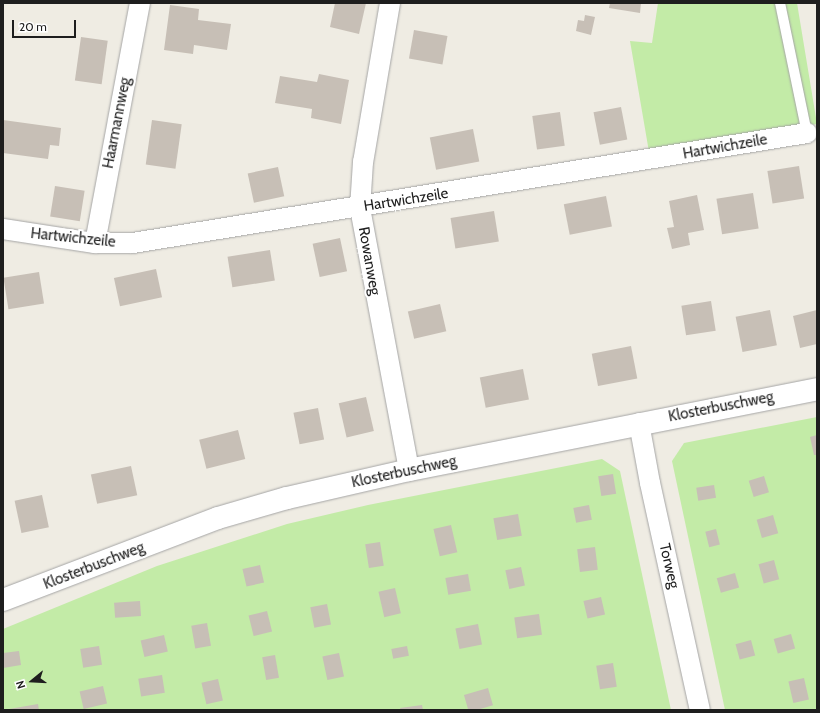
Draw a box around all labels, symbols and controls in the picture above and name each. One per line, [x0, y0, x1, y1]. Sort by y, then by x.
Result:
scale bar [14, 12, 78, 38]
text: 20 m [19, 19, 47, 34]
street label: Haarmannweg [99, 76, 135, 170]
street label: Hartwichzeile [681, 131, 769, 163]
street label: Hartwichzeile [362, 184, 450, 216]
street label: Hartwichzeile [30, 225, 116, 251]
street label: Rowanweg [354, 225, 384, 297]
street label: Klosterbuschweg [667, 388, 775, 426]
street label: Klosterbuschweg [350, 452, 458, 492]
street label: Klosterbuschweg [41, 538, 147, 594]
street label: Torweg [655, 542, 683, 590]
north arrow [12, 661, 52, 701]
text: N [13, 679, 28, 691]

